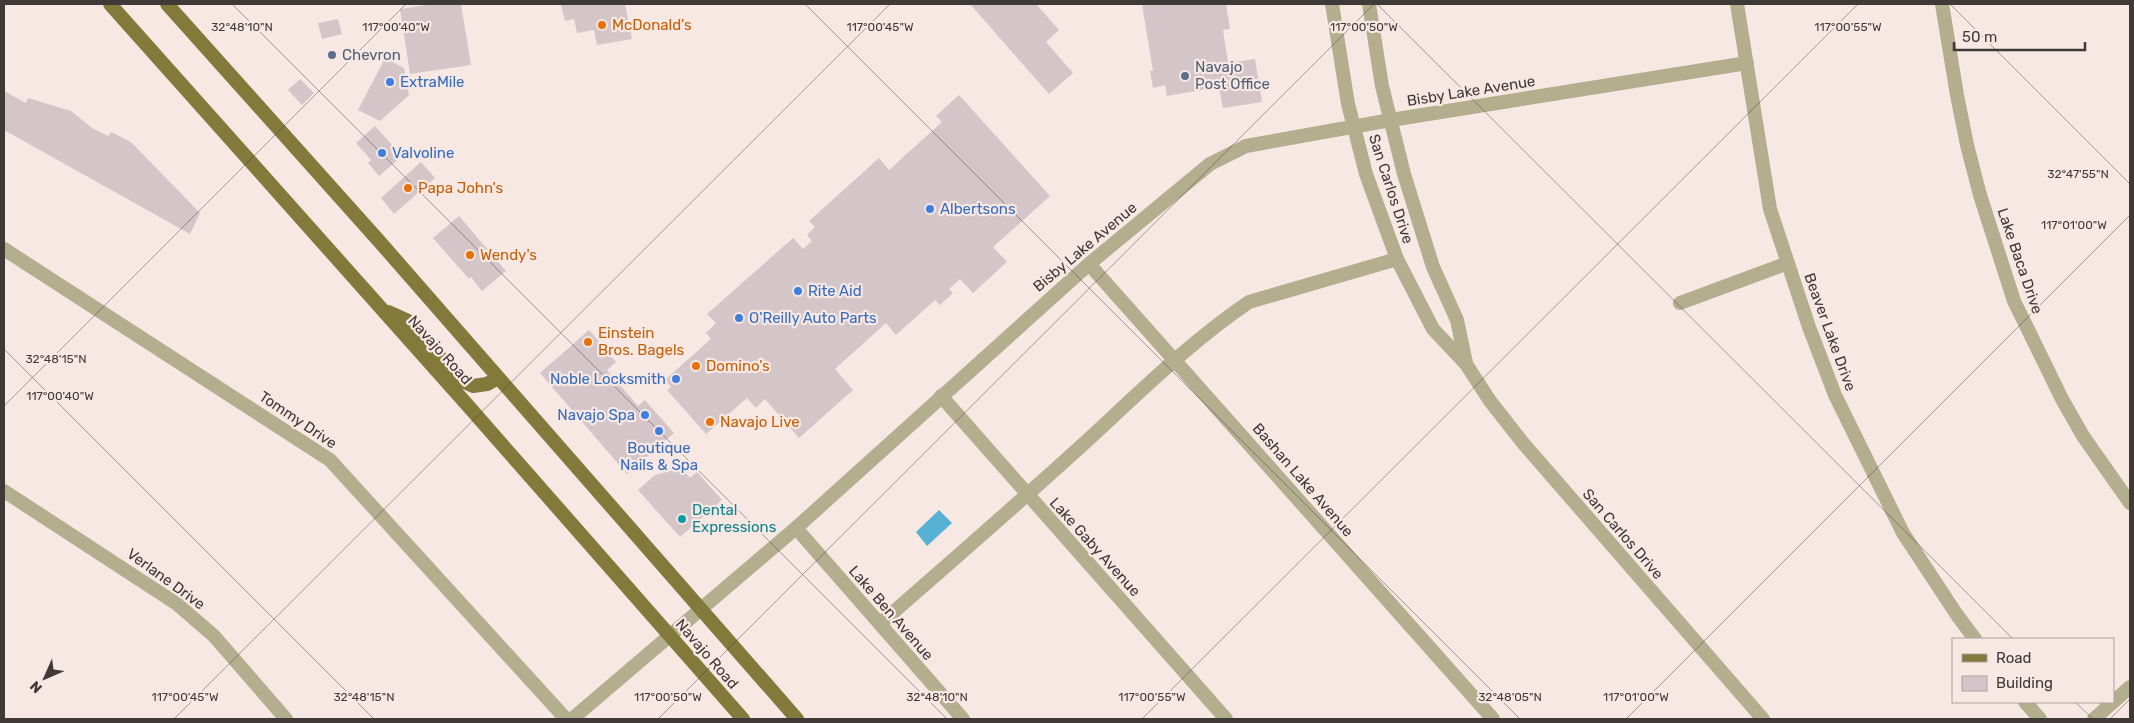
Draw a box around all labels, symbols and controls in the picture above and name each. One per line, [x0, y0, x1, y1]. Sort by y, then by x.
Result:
place label: McDonald's [612, 16, 692, 34]
marker: McDonald's [596, 19, 608, 31]
text: 32°48'10"N [211, 20, 273, 34]
text: 117°00'40"W [362, 20, 430, 34]
text: 117°00'45"W [847, 20, 914, 34]
text: 117°00'50"W [1330, 20, 1398, 34]
text: 117°00'55"W [1814, 20, 1882, 34]
scale bar [1954, 20, 2085, 52]
text: 50 m [1962, 28, 1997, 46]
place label: Chevron [342, 46, 401, 64]
marker: Chevron [326, 49, 338, 61]
place label: Navajo Post Office [1195, 58, 1270, 93]
marker: Navajo Post Office [1179, 70, 1191, 82]
street label: Bisby Lake Avenue [1405, 72, 1537, 110]
place label: ExtraMile [400, 73, 464, 91]
marker: ExtraMile [384, 76, 396, 88]
street label: San Carlos Drive [1365, 132, 1417, 246]
place label: Valvoline [392, 144, 454, 162]
marker: Valvoline [376, 147, 388, 159]
text: 32°47'55"N [2047, 167, 2109, 181]
place label: Papa John's [418, 179, 504, 197]
marker: Papa John's [402, 182, 414, 194]
street label: Bisby Lake Avenue [1029, 198, 1141, 296]
place label: Albertsons [940, 200, 1016, 218]
marker: Albertsons [924, 203, 936, 215]
street label: Lake Baca Drive [1993, 206, 2047, 316]
text: 117°01'00"W [2041, 218, 2107, 232]
place label: Wendy's [480, 246, 537, 264]
marker: Wendy's [464, 249, 476, 261]
street label: Beaver Lake Drive [1800, 271, 1860, 393]
place label: Rite Aid [808, 282, 862, 300]
marker: Rite Aid [792, 285, 804, 297]
place label: O'Reilly Auto Parts [749, 309, 877, 327]
street label: Navajo Road [404, 312, 476, 388]
marker: O'Reilly Auto Parts [733, 312, 745, 324]
place label: Einstein Bros. Bagels [598, 324, 685, 359]
marker: Einstein Bros. Bagels [582, 336, 594, 348]
text: 32°48'15"N [25, 352, 87, 366]
place label: Domino's [706, 357, 770, 375]
marker: Domino's [690, 360, 702, 372]
place label: Noble Locksmith [550, 370, 666, 388]
marker: Noble Locksmith [670, 373, 682, 385]
street label: Tommy Drive [256, 387, 340, 453]
text: 117°00'40"W [26, 389, 94, 403]
place label: Navajo Spa [557, 406, 635, 424]
marker: Navajo Spa [639, 409, 651, 421]
place label: Navajo Live [720, 413, 800, 431]
marker: Navajo Live [704, 416, 716, 428]
street label: Bashan Lake Avenue [1249, 420, 1357, 540]
marker: Boutique Nails & Spa [653, 425, 665, 437]
place label: Boutique Nails & Spa [620, 439, 698, 474]
street label: San Carlos Drive [1579, 485, 1667, 583]
street label: Lake Gaby Avenue [1046, 494, 1144, 600]
place label: Dental Expressions [692, 501, 777, 536]
marker: Dental Expressions [676, 513, 688, 525]
street label: Verlane Drive [123, 545, 209, 613]
street label: Lake Ben Avenue [845, 562, 937, 664]
street label: Navajo Road [672, 615, 742, 693]
legend [1952, 638, 2114, 703]
text: Road [1996, 649, 2032, 667]
north arrow [20, 653, 70, 703]
text: Building [1996, 674, 2053, 692]
text: N [27, 677, 46, 696]
text: 117°00'45"W [152, 690, 219, 704]
text: 32°48'15"N [333, 690, 395, 704]
text: 117°00'50"W [634, 690, 702, 704]
text: 32°48'10"N [906, 690, 968, 704]
text: 117°00'55"W [1118, 690, 1186, 704]
text: 32°48'05"N [1478, 690, 1542, 704]
text: 117°01'00"W [1603, 690, 1669, 704]

